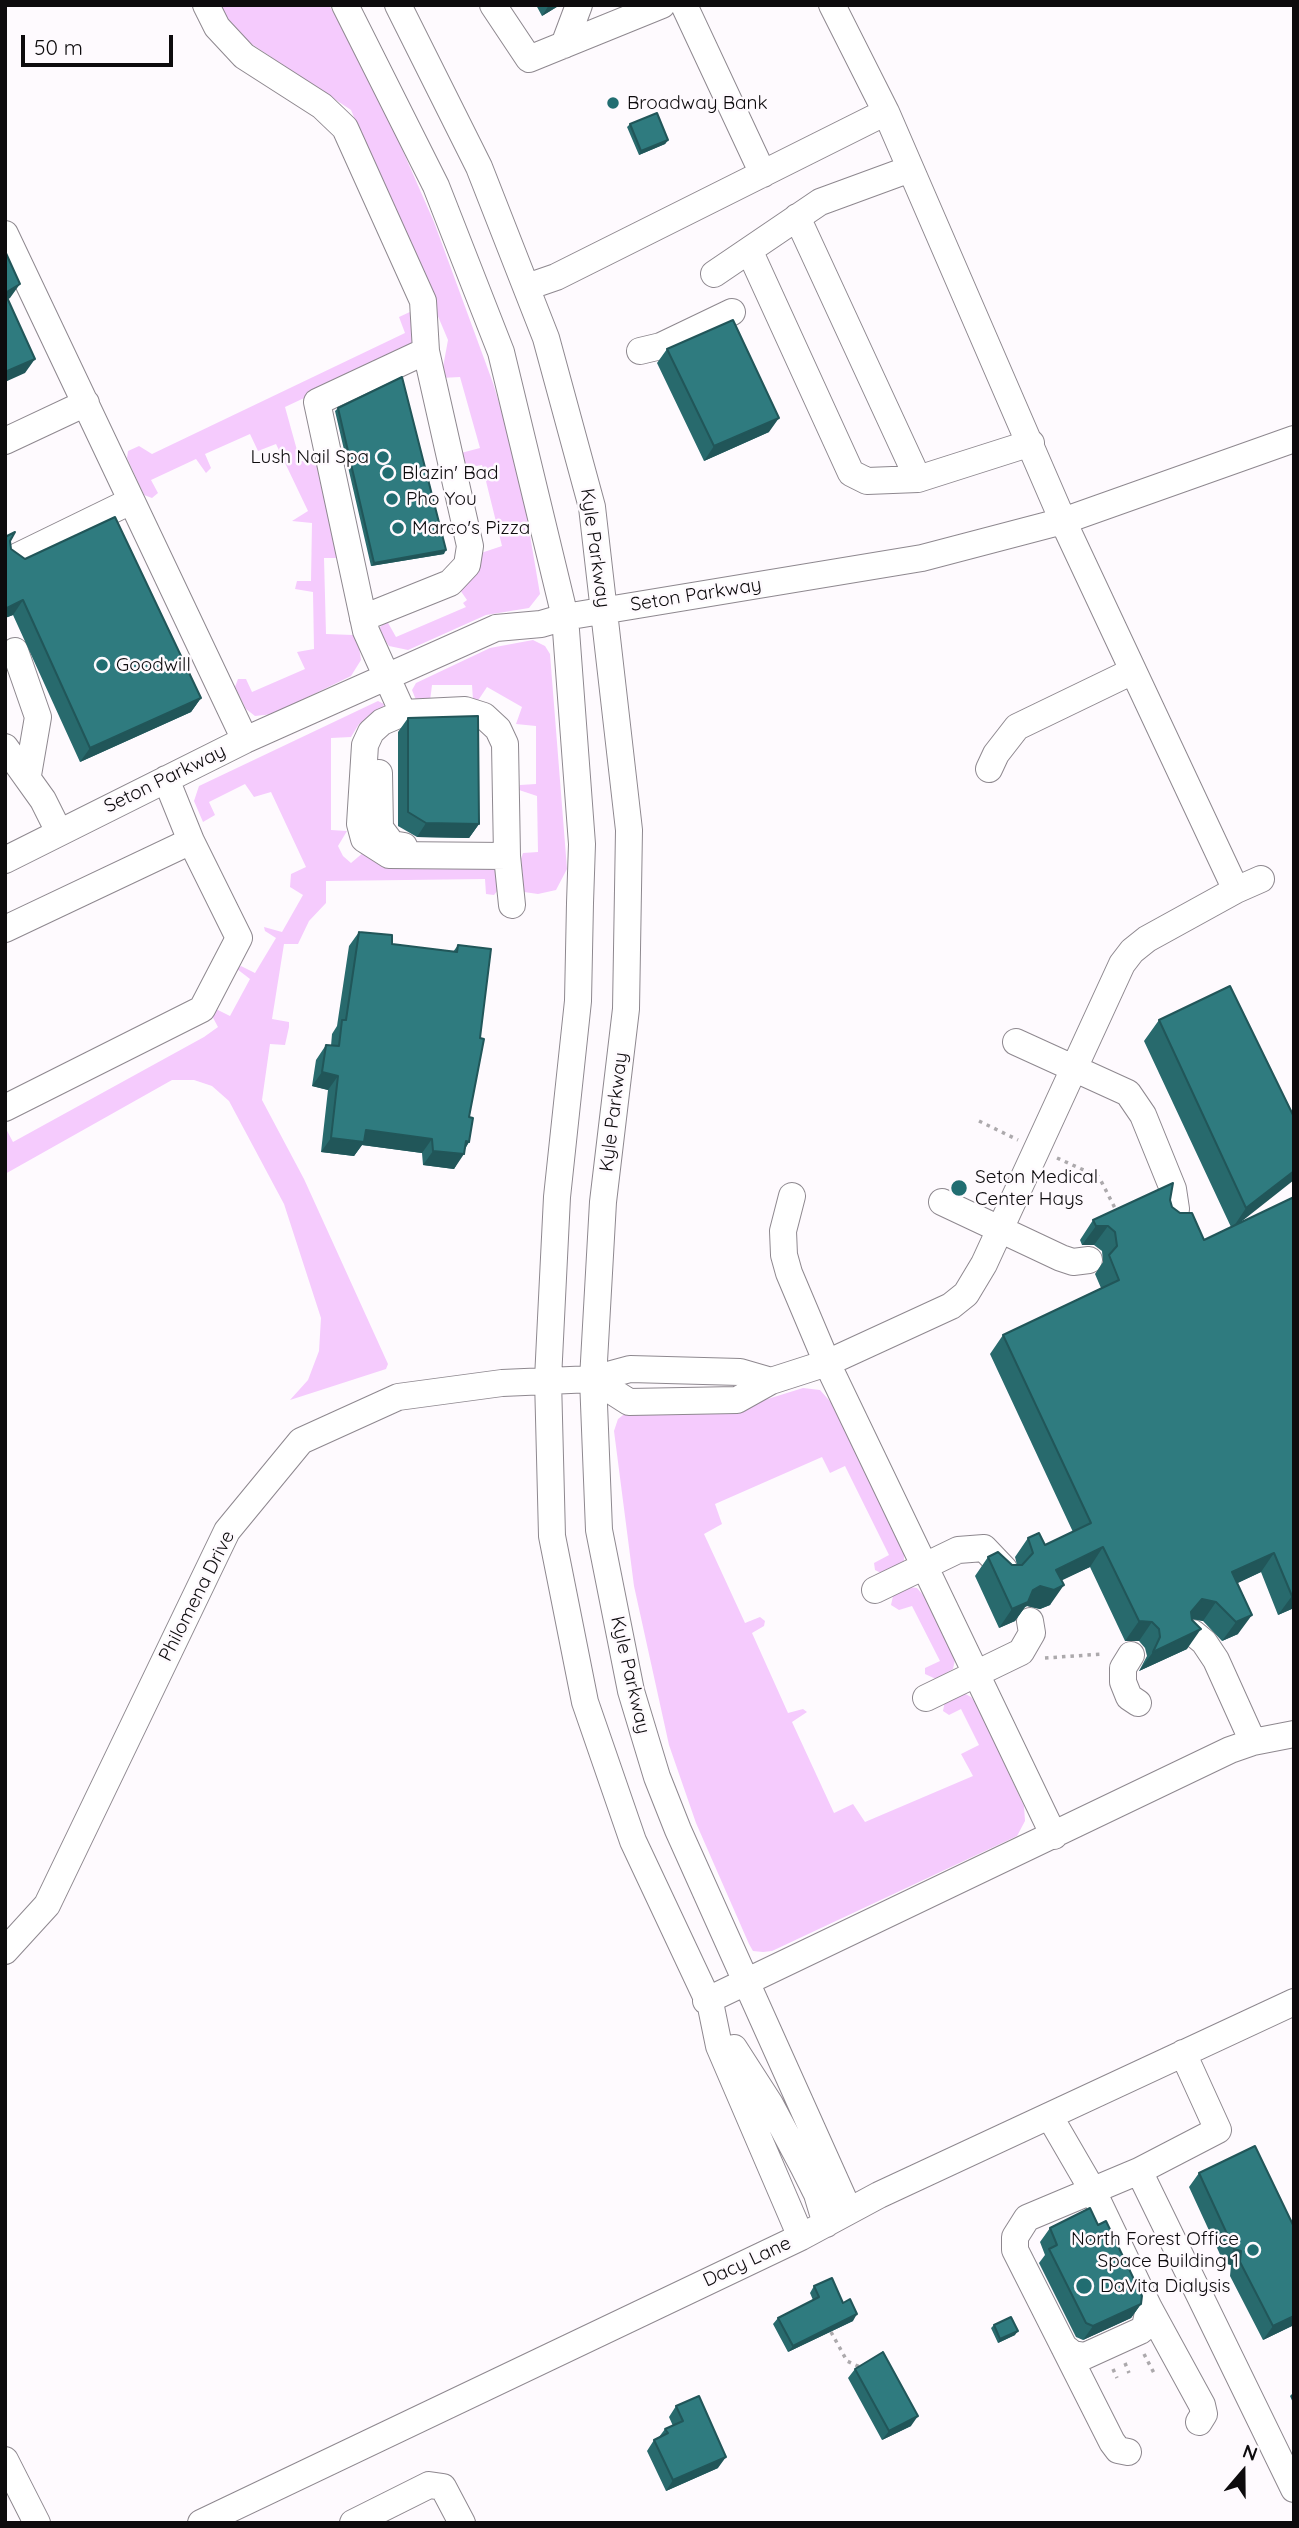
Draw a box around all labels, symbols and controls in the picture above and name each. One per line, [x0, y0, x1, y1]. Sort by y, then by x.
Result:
scale bar [24, 21, 177, 65]
text: 50 m [34, 34, 83, 60]
place label: Broadway Bank [627, 92, 768, 114]
marker: Broadway Bank [605, 95, 621, 111]
place label: Lush Nail Spa [251, 446, 369, 468]
marker: Lush Nail Spa [375, 449, 391, 465]
place label: Blazin' Bad [402, 462, 499, 484]
marker: Blazin' Bad [380, 465, 396, 481]
street label: Kyle Parkway [575, 487, 615, 609]
place label: Pho You [406, 488, 477, 510]
marker: Pho You [384, 491, 400, 507]
place label: Marco's Pizza [412, 517, 530, 539]
marker: Marco's Pizza [390, 520, 406, 536]
street label: Seton Parkway [629, 573, 763, 617]
place label: Goodwill [116, 654, 191, 676]
marker: Goodwill [94, 657, 110, 673]
street label: Seton Parkway [101, 740, 229, 818]
street label: Kyle Parkway [595, 1051, 633, 1173]
place label: Seton Medical Center Hays [975, 1166, 1098, 1210]
marker: Seton Medical Center Hays [949, 1178, 969, 1198]
street label: Philomena Drive [154, 1527, 240, 1665]
street label: Kyle Parkway [605, 1614, 655, 1736]
place label: North Forest Office Space Building 1 [1071, 2228, 1239, 2272]
street label: Dacy Lane [699, 2232, 795, 2292]
marker: North Forest Office Space Building 1 [1245, 2242, 1261, 2258]
place label: DaVita Dialysis [1100, 2275, 1230, 2297]
marker: DaVita Dialysis [1074, 2276, 1094, 2296]
north arrow [1208, 2437, 1278, 2507]
text: N [1240, 2439, 1261, 2466]

